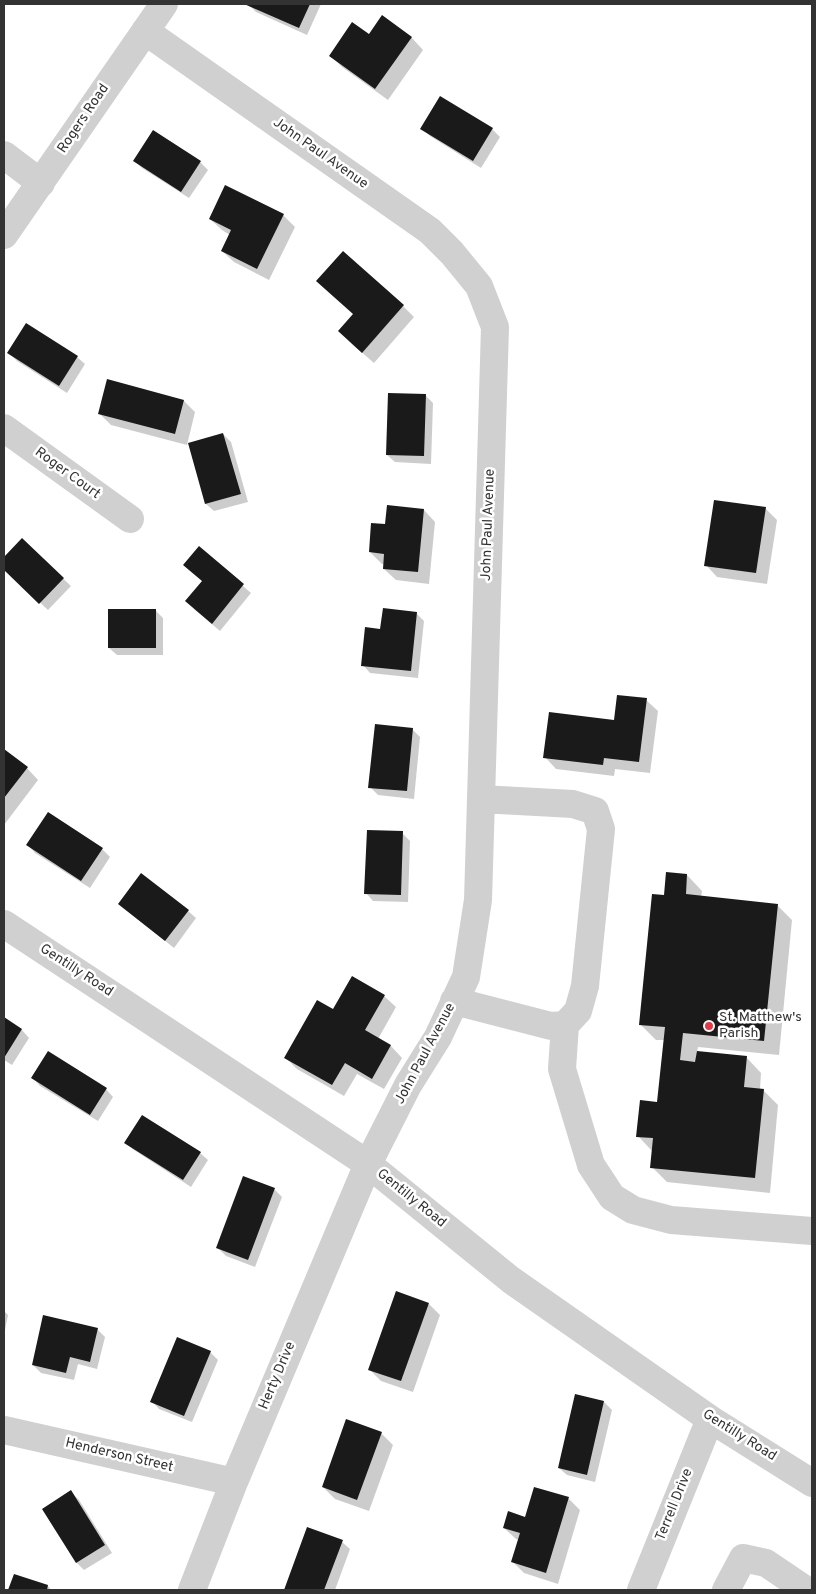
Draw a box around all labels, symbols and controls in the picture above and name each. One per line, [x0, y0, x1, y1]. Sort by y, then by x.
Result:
street label: Rogers Road [55, 81, 113, 157]
street label: John Paul Avenue [269, 115, 371, 193]
street label: Roger Court [31, 445, 103, 503]
street label: John Paul Avenue [479, 469, 499, 581]
street label: Gentilly Road [36, 941, 116, 1001]
street label: John Paul Avenue [392, 1001, 460, 1107]
place label: St. Matthew's Parish [719, 1010, 802, 1042]
marker: St. Matthew's Parish [703, 1020, 715, 1032]
street label: Gentilly Road [373, 1166, 449, 1232]
street label: Herty Drive [256, 1340, 300, 1412]
street label: Gentilly Road [699, 1407, 779, 1465]
street label: Henderson Street [63, 1435, 175, 1477]
street label: Terrell Drive [653, 1466, 697, 1544]

